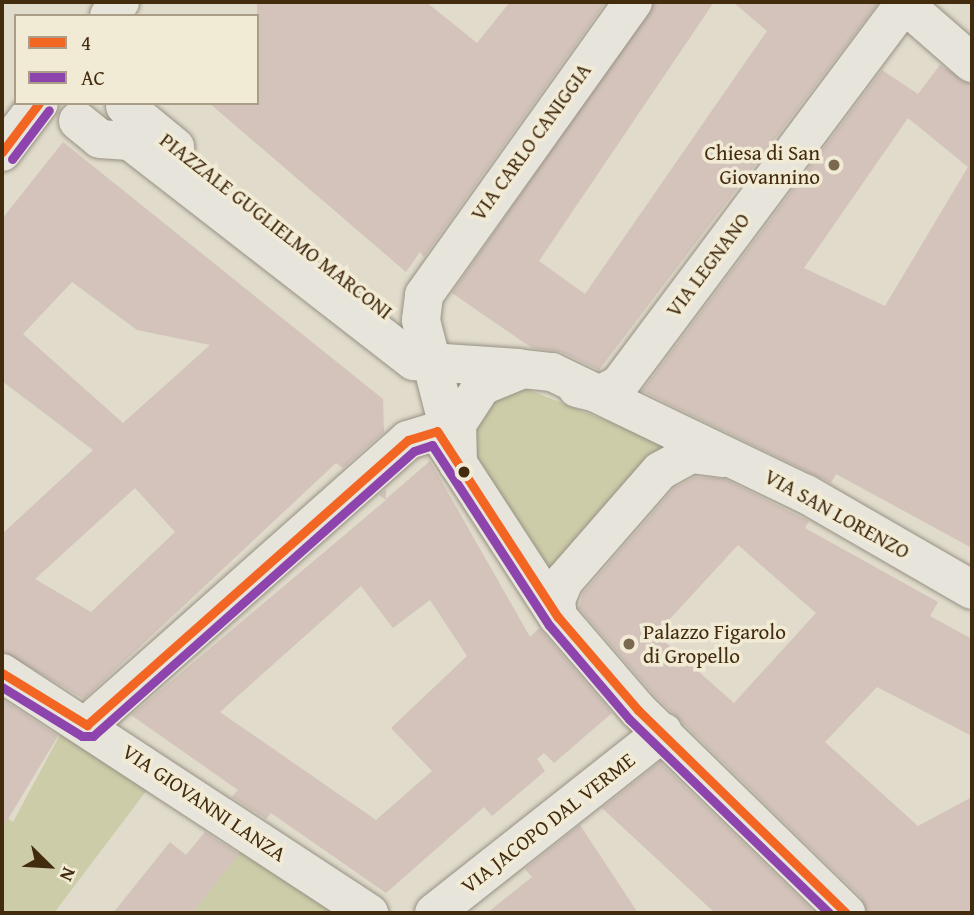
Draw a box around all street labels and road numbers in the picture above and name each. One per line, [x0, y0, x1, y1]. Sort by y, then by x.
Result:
street label: VIA CARLO CANIGGIA [465, 58, 597, 226]
street label: PIAZZALE GUGLIELMO MARCONI [155, 127, 397, 325]
street label: VIA LEGNANO [661, 208, 755, 322]
street label: VIA SAN LORENZO [760, 464, 914, 564]
street label: VIA GIOVANNI LANZA [117, 739, 291, 867]
street label: VIA JACOPO DAL VERME [456, 747, 640, 899]

